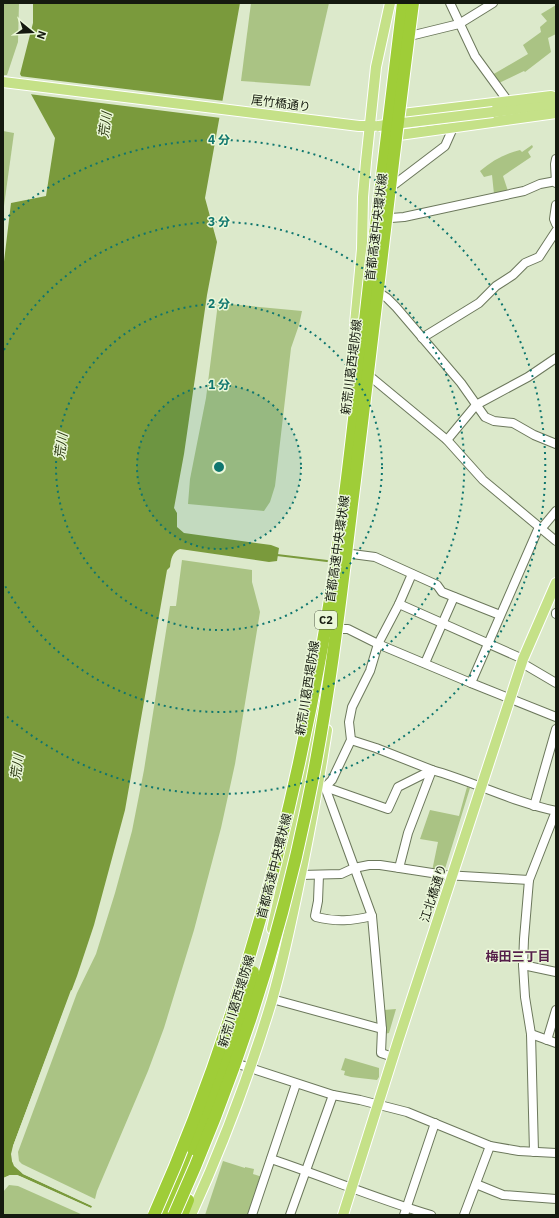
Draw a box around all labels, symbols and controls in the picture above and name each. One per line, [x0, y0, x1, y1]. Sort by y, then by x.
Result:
north arrow [12, 12, 52, 52]
text: N [34, 29, 49, 41]
street label: 尾竹橋通り [250, 92, 312, 114]
water label: 荒川 [95, 109, 116, 139]
text: 4 分 [208, 132, 230, 147]
street label: 首都高速中央環状線 [362, 172, 390, 282]
text: 3 分 [208, 214, 230, 229]
text: 2 分 [208, 296, 230, 311]
street label: 新荒川葛西堤防線 [338, 318, 364, 416]
text: 1 分 [208, 377, 230, 392]
water label: 荒川 [51, 430, 72, 460]
centre of rings [212, 460, 226, 474]
street label: 首都高速中央環状線 [322, 494, 352, 604]
road number: C2 [315, 611, 337, 629]
street label: 新荒川葛西堤防線 [292, 639, 322, 737]
water label: 荒川 [7, 751, 28, 781]
street label: 首都高速中央環状線 [254, 812, 294, 920]
street label: 江北橋通り [417, 862, 449, 924]
district label: 梅田三丁目 [485, 948, 551, 965]
street label: 新荒川葛西堤防線 [215, 953, 257, 1049]

